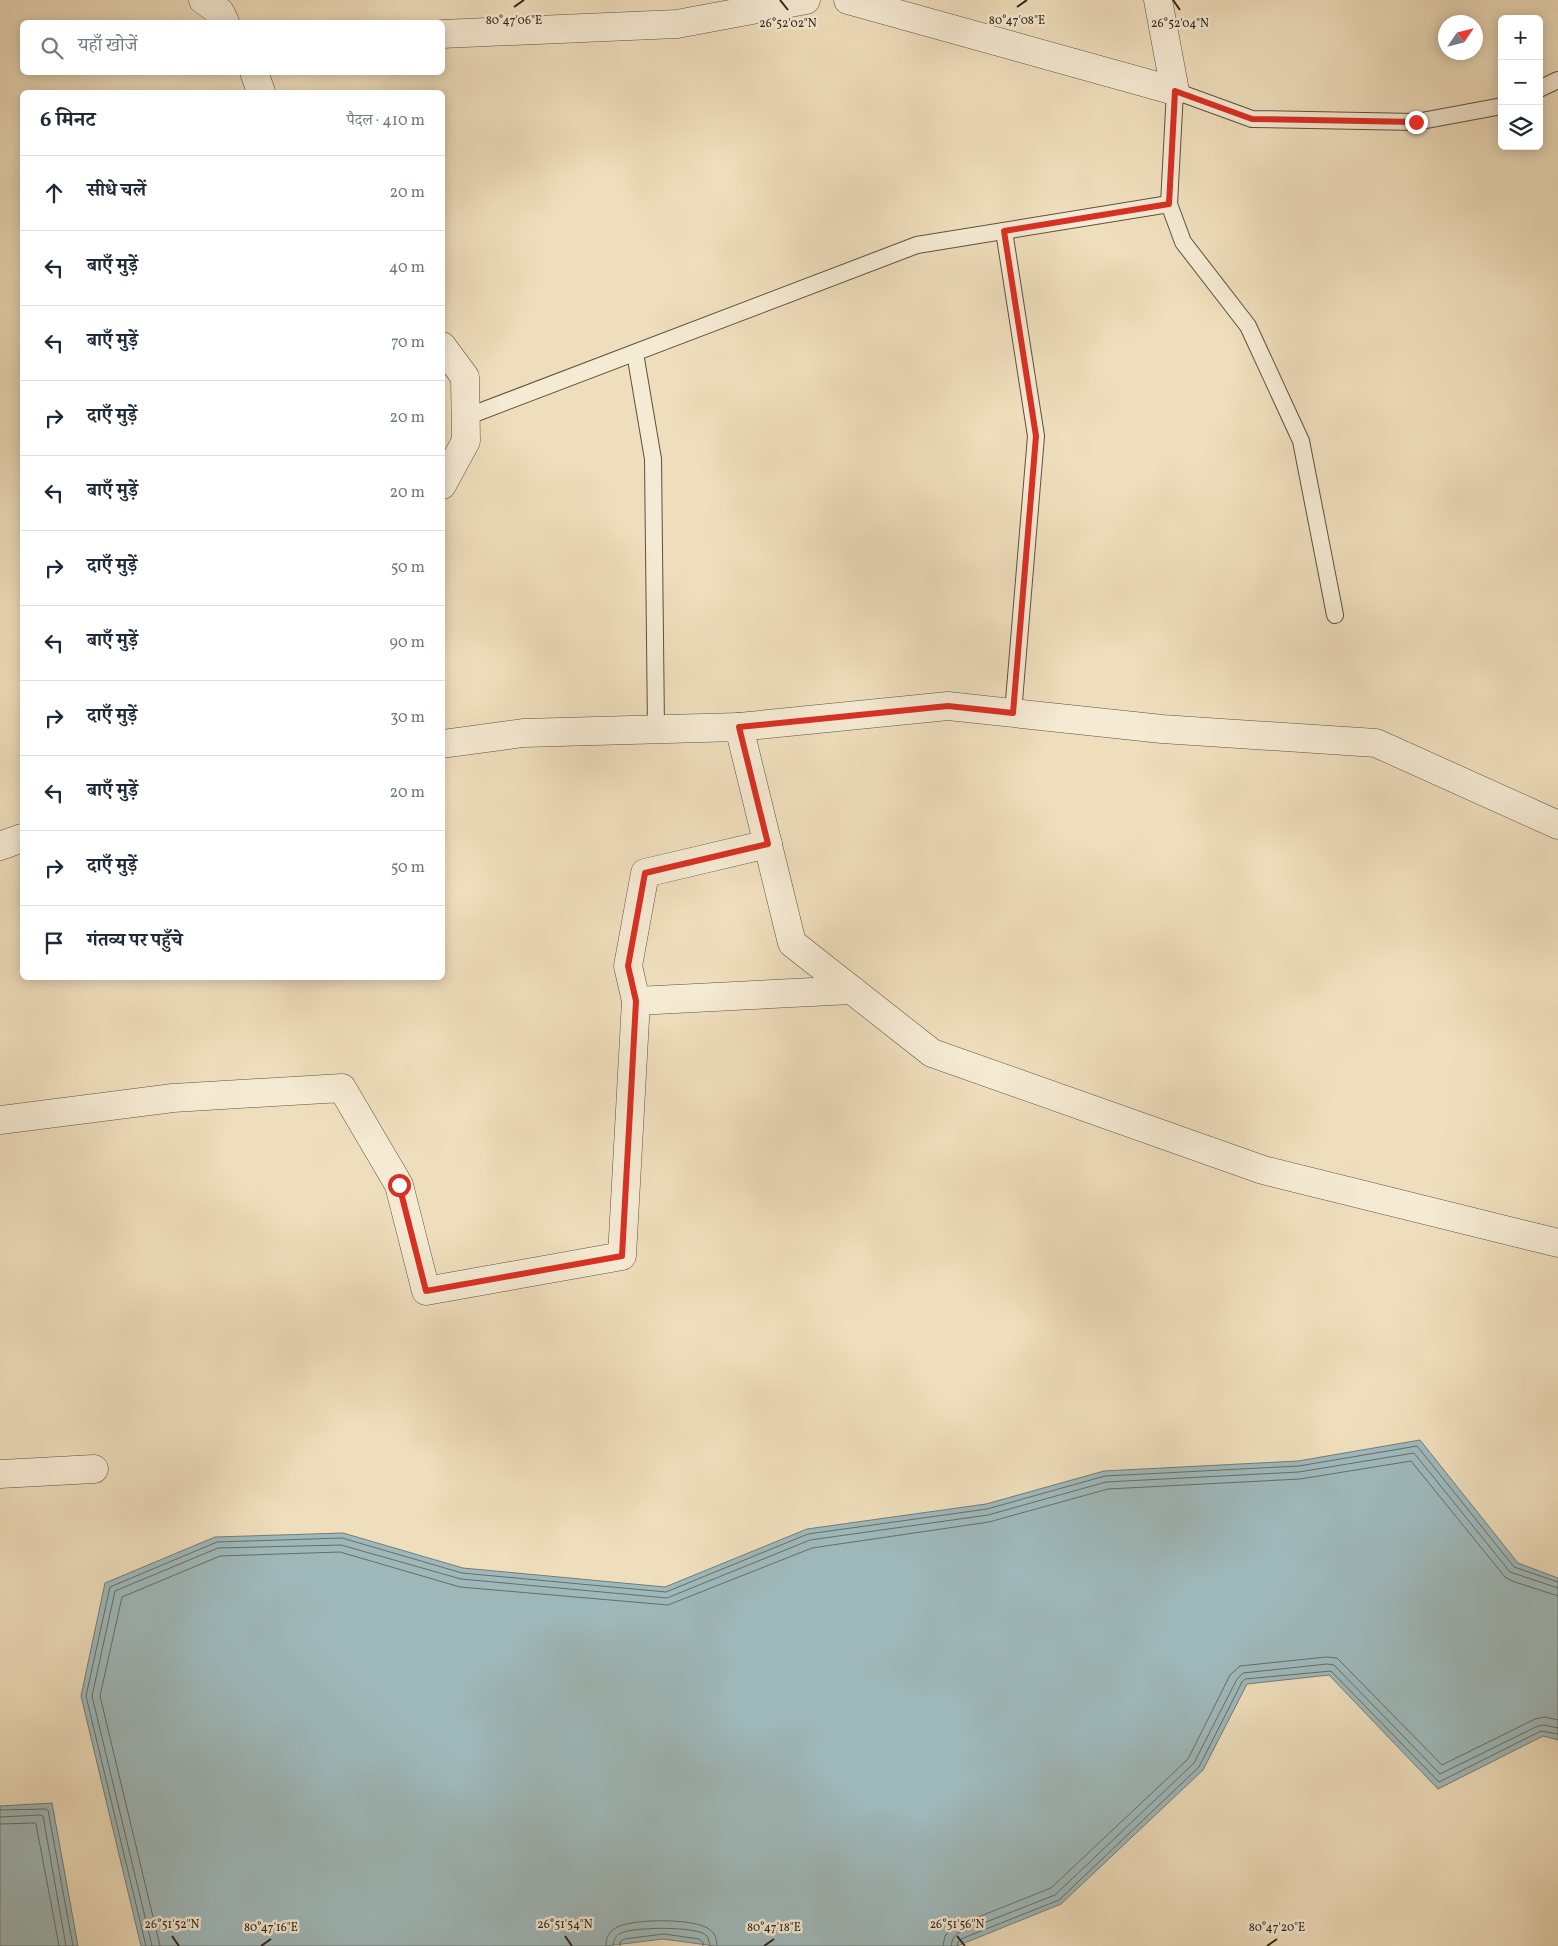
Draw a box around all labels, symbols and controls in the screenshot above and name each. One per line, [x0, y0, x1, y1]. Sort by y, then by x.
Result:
text: 80°47'06"E [486, 13, 542, 29]
text: 80°47'08"E [989, 13, 1045, 29]
north arrow [1438, 15, 1483, 60]
map controls [1498, 15, 1543, 150]
button: + [1498, 15, 1543, 60]
text: 26°52'02"N [759, 16, 817, 32]
text: 26°52'04"N [1151, 16, 1209, 32]
search box [20, 20, 445, 75]
text: यहाँ खोजें [78, 33, 137, 59]
icon: search [38, 34, 66, 62]
button: − [1498, 60, 1543, 105]
button: layers [1498, 105, 1543, 150]
text: 6 मिनट [40, 106, 96, 135]
text: पैदल · 410 m [347, 110, 425, 132]
route end [1405, 111, 1428, 134]
text: सीधे चलें [87, 178, 146, 204]
icon: ahead [40, 179, 68, 207]
text: 20 m [390, 182, 425, 204]
text: बाएँ मुड़ें [87, 253, 138, 279]
icon: left [40, 254, 68, 282]
text: 40 m [389, 257, 425, 279]
text: बाएँ मुड़ें [87, 328, 138, 354]
icon: left [40, 329, 68, 357]
text: 70 m [391, 332, 425, 354]
text: दाएँ मुड़ें [87, 403, 137, 429]
icon: right [40, 404, 68, 432]
text: 20 m [390, 407, 425, 429]
text: बाएँ मुड़ें [87, 478, 138, 504]
icon: left [40, 479, 68, 507]
text: 20 m [390, 482, 425, 504]
text: दाएँ मुड़ें [87, 553, 137, 579]
icon: right [40, 554, 68, 582]
text: 50 m [391, 557, 425, 579]
text: बाएँ मुड़ें [87, 628, 138, 654]
icon: left [40, 629, 68, 657]
text: 90 m [389, 632, 425, 654]
text: दाएँ मुड़ें [87, 703, 137, 729]
icon: right [40, 704, 68, 732]
text: 30 m [390, 707, 425, 729]
text: बाएँ मुड़ें [87, 778, 138, 804]
icon: left [40, 779, 68, 807]
text: 20 m [390, 782, 425, 804]
text: दाएँ मुड़ें [87, 853, 137, 879]
icon: right [40, 854, 68, 882]
text: 50 m [391, 857, 425, 879]
text: गंतव्य पर पहुँचे [87, 928, 182, 954]
icon: arrive [40, 929, 68, 957]
route start [388, 1174, 411, 1197]
text: 26°51'52"N [145, 1917, 199, 1933]
text: 26°51'54"N [537, 1917, 593, 1933]
text: 26°51'56"N [930, 1917, 984, 1933]
text: 80°47'16"E [244, 1920, 298, 1936]
text: 80°47'18"E [747, 1920, 801, 1936]
text: 80°47'20"E [1249, 1920, 1305, 1936]

